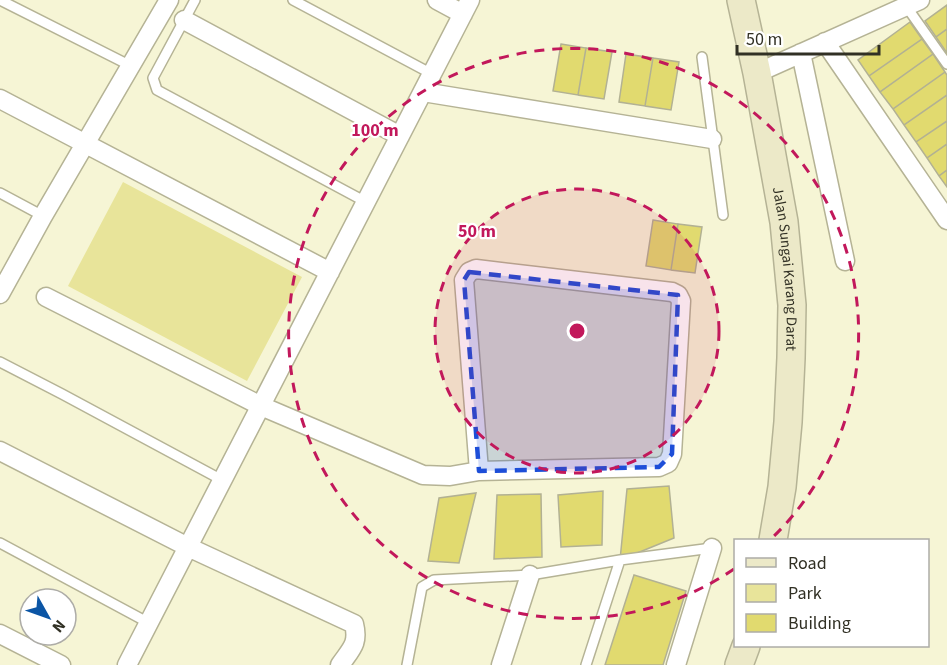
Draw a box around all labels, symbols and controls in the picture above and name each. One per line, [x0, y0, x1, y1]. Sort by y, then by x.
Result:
scale bar [737, 18, 880, 56]
text: 50 m [746, 27, 782, 52]
text: 100 m [351, 118, 399, 143]
street label: Jalan Sungai Karang Darat [767, 185, 802, 351]
text: 50 m [458, 219, 496, 244]
centre of rings [567, 321, 587, 341]
legend [734, 539, 929, 647]
text: Road [788, 551, 827, 576]
text: Park [788, 581, 822, 606]
north arrow [18, 587, 78, 647]
text: Building [788, 611, 851, 636]
text: N [47, 615, 71, 637]

